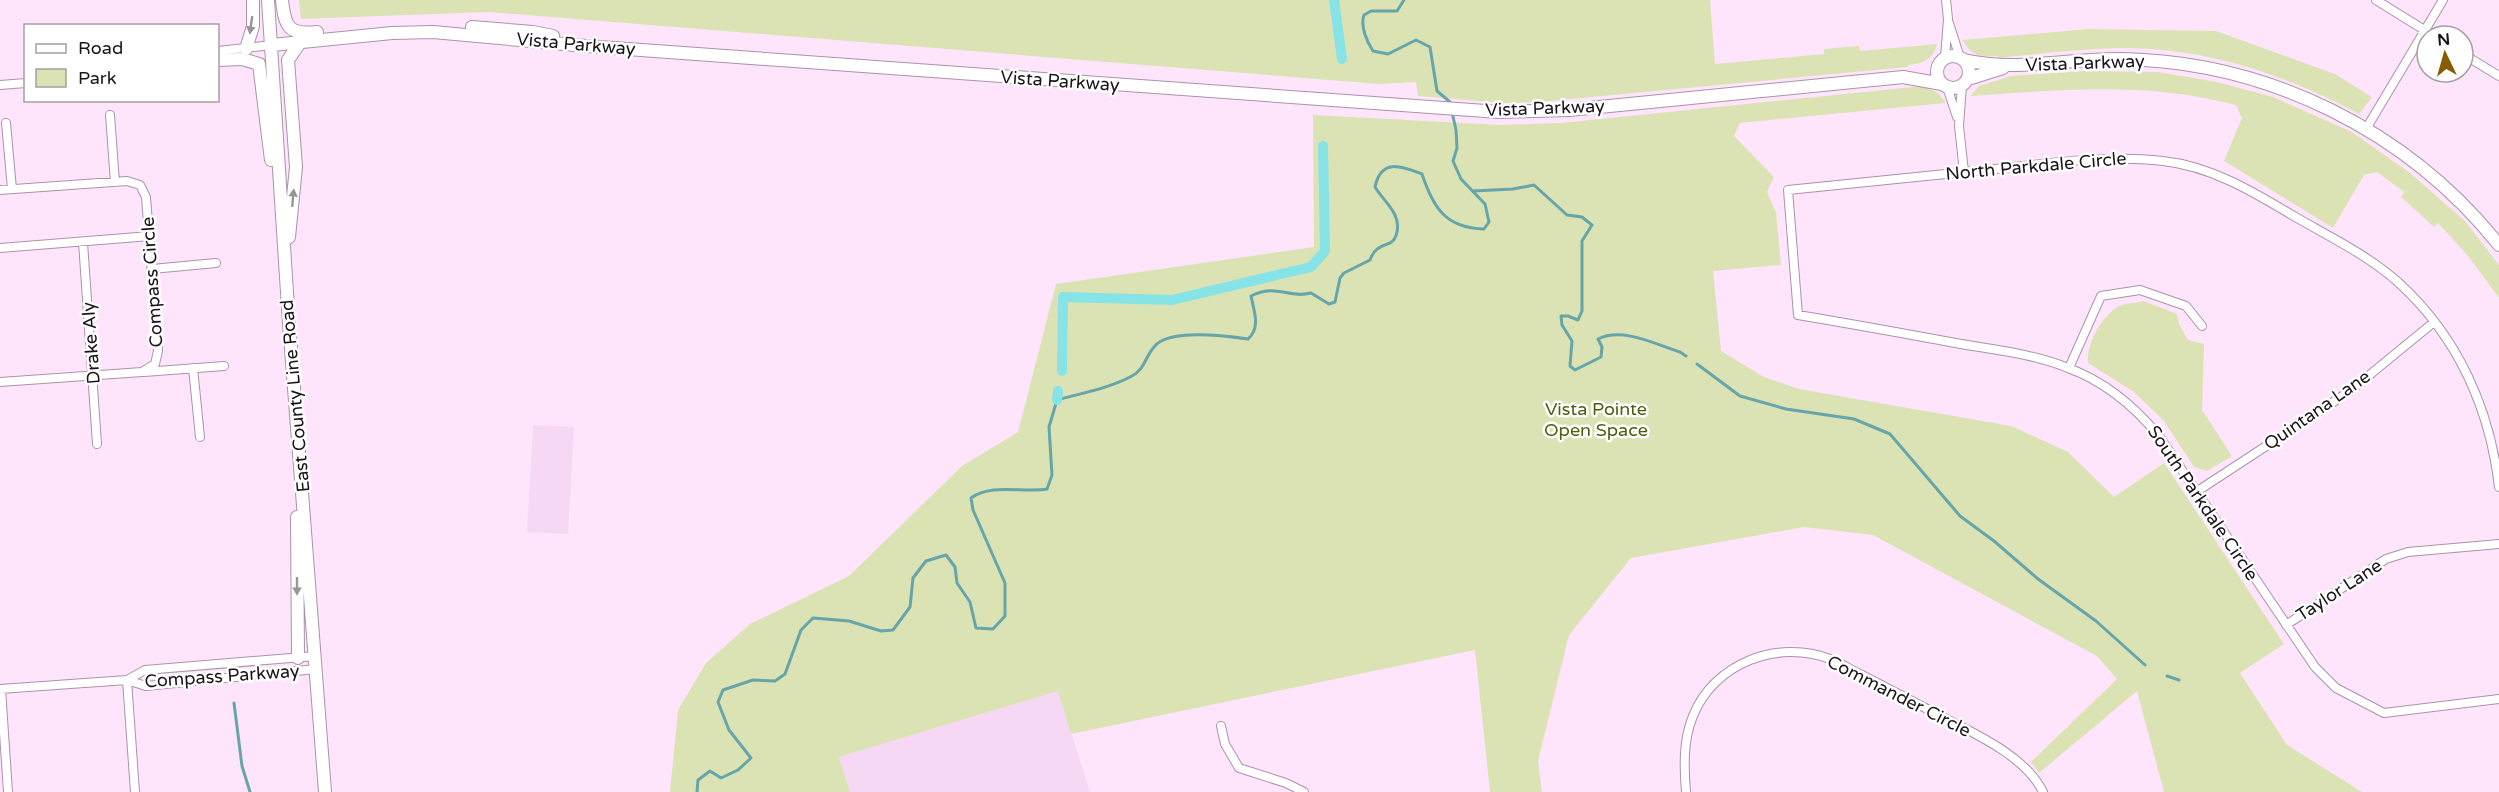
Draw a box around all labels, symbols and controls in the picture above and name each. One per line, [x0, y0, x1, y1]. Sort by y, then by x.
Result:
one-way arrow [247, 15, 256, 34]
legend [24, 24, 219, 102]
north arrow [2415, 24, 2475, 84]
street label: Vista Parkway [516, 28, 637, 60]
text: N [2437, 30, 2451, 51]
text: Road [78, 37, 123, 59]
street label: Vista Parkway [2025, 50, 2145, 76]
street label: Vista Parkway [1000, 66, 1121, 96]
text: Park [78, 67, 117, 89]
street label: Vista Parkway [1485, 95, 1605, 121]
street label: North Parkdale Circle [1945, 147, 2127, 185]
one-way arrow [288, 188, 298, 207]
street label: Compass Circle [136, 216, 168, 348]
street label: East County Line Road [276, 299, 314, 493]
street label: Drake Aly [77, 301, 105, 385]
street label: Quintana Lane [2259, 365, 2375, 455]
park label: Vista Pointe Open Space [1544, 398, 1648, 441]
street label: South Parkdale Circle [2143, 421, 2263, 585]
street label: Taylor Lane [2292, 554, 2386, 626]
one-way arrow [293, 577, 302, 596]
street label: Commander Circle [1823, 650, 1975, 742]
street label: Compass Parkway [144, 660, 301, 692]

